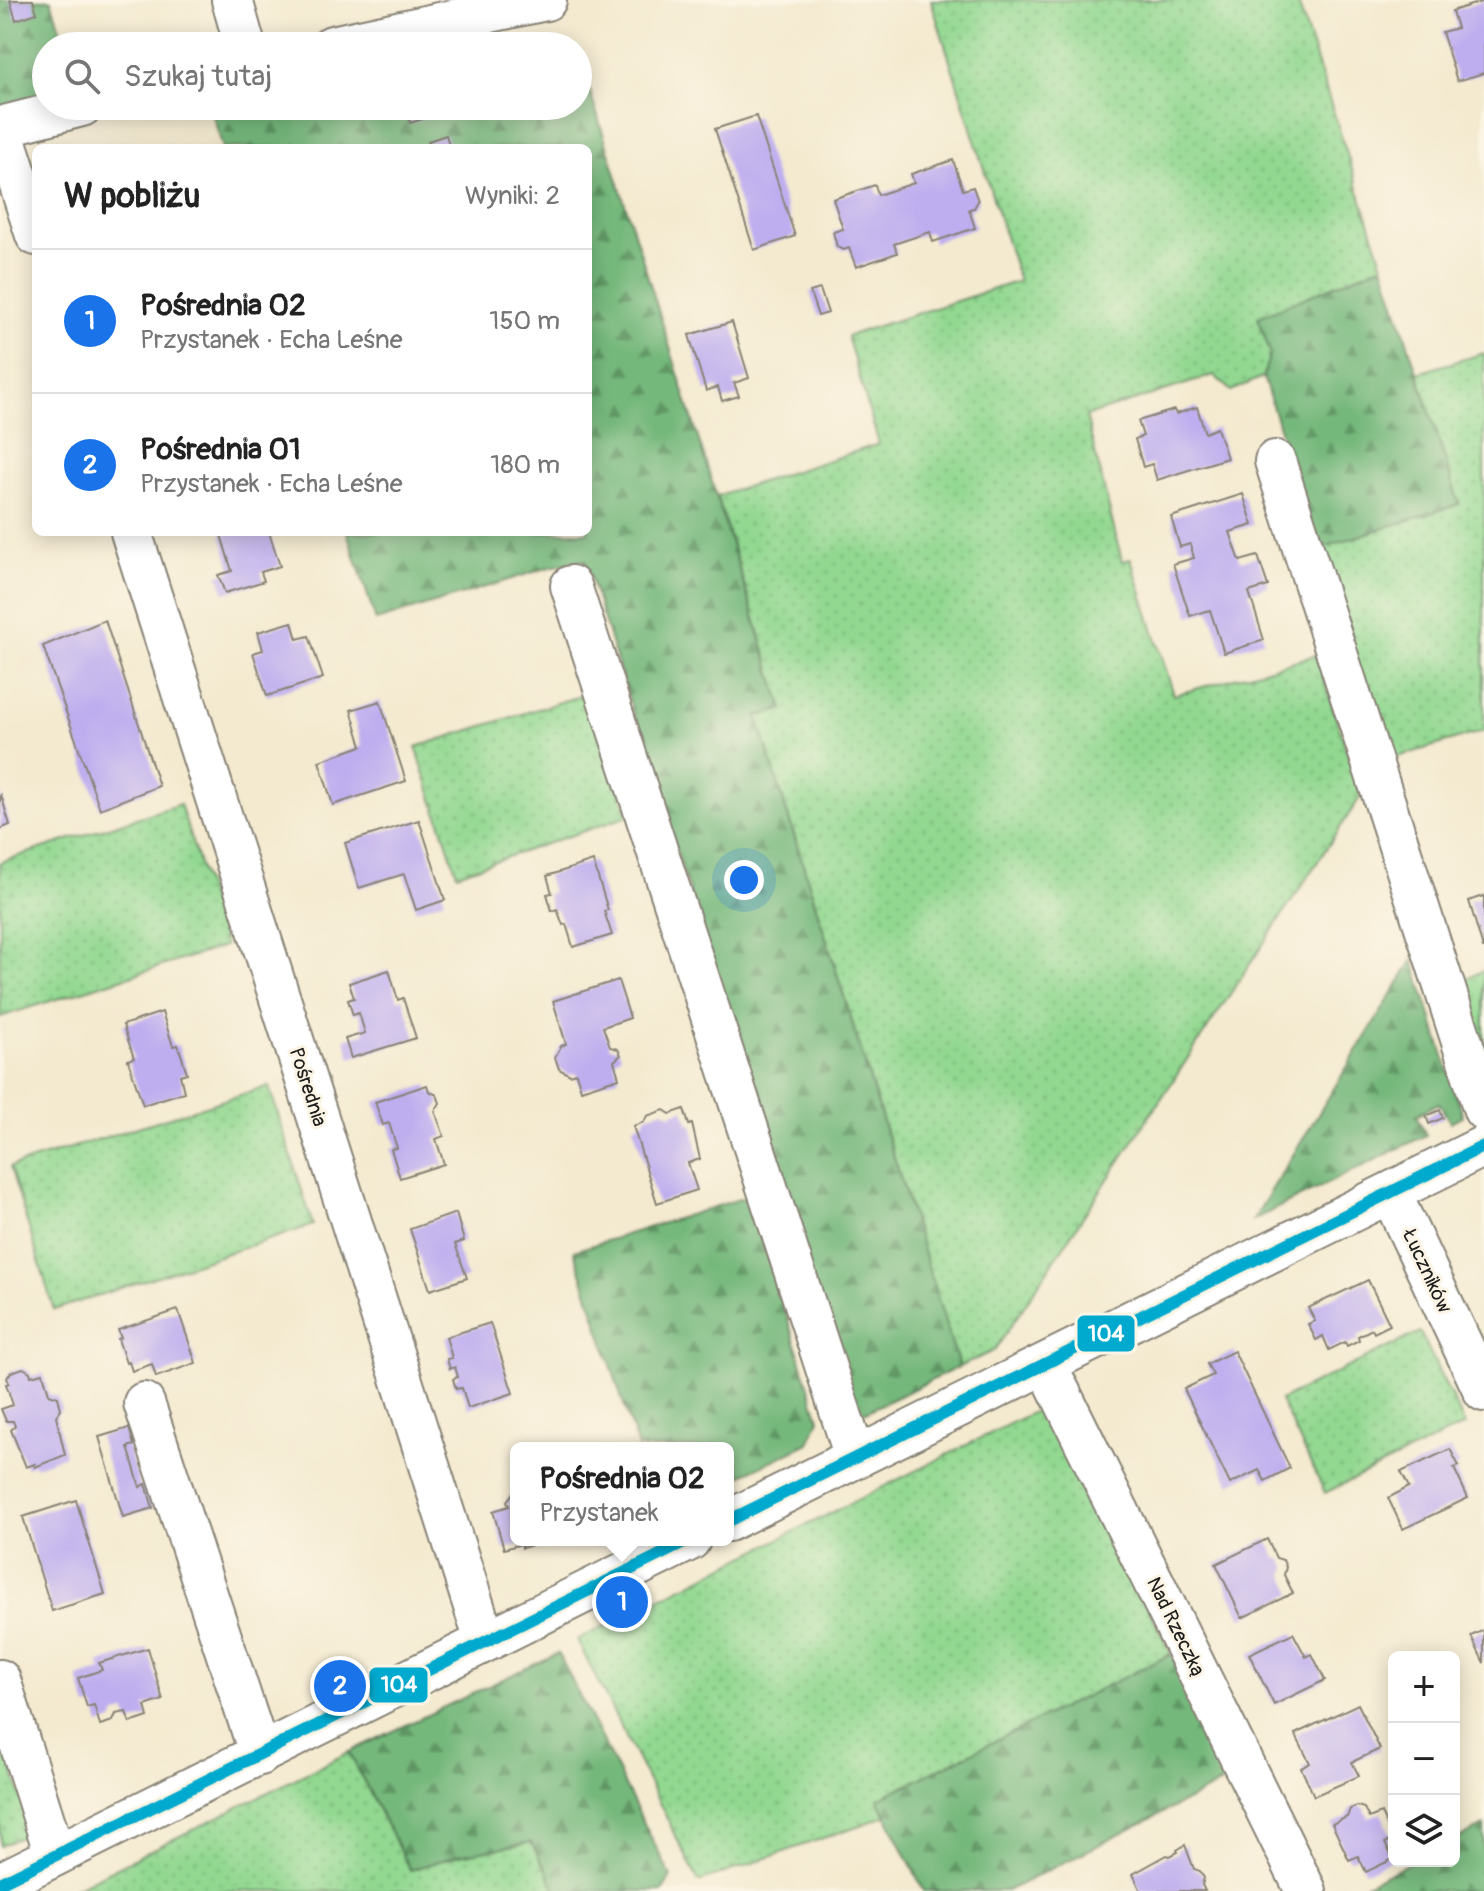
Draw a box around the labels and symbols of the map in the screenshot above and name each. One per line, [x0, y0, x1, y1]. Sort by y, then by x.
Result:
your location [724, 860, 764, 900]
street label: Pośrednia [284, 1044, 332, 1130]
street label: Łuczników [1396, 1223, 1458, 1317]
line badge: 104 [1076, 1314, 1136, 1353]
text: 104 [1088, 1320, 1124, 1348]
pin: 1 [596, 1572, 648, 1632]
street label: Nad Rzeczką [1141, 1573, 1211, 1681]
pin: 2 [314, 1656, 366, 1716]
line badge: 104 [368, 1666, 429, 1704]
text: 104 [381, 1671, 417, 1699]

